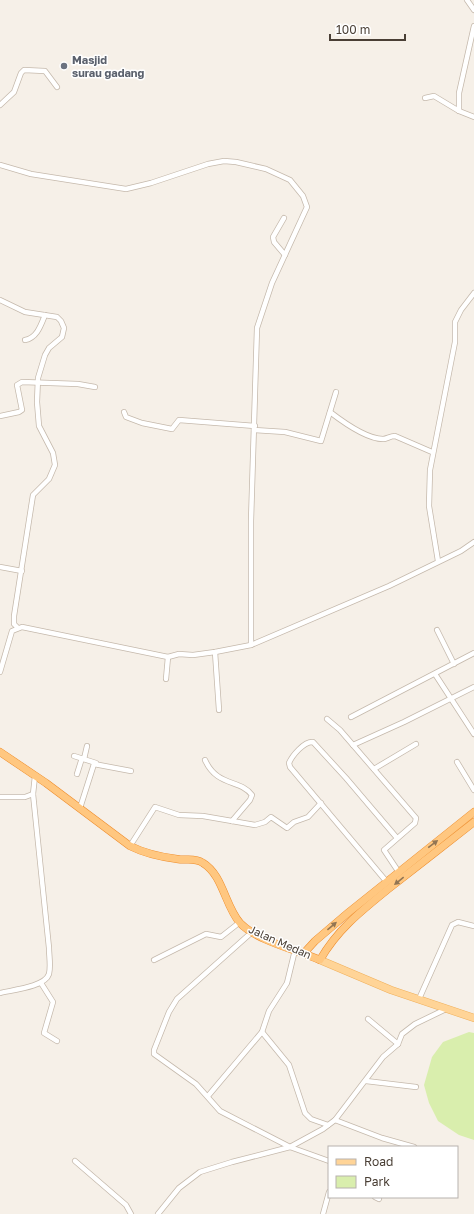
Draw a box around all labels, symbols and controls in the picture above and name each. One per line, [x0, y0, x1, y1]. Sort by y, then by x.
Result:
scale bar [330, 16, 405, 42]
text: 100 m [336, 22, 370, 37]
place label: Masjid surau gadang [72, 53, 144, 79]
marker: Masjid surau gadang [59, 61, 69, 71]
one-way arrow [427, 840, 438, 848]
one-way arrow [394, 876, 404, 885]
street label: Jalan Medan [247, 922, 314, 961]
one-way arrow [327, 922, 338, 931]
legend [328, 1146, 458, 1198]
text: Road [364, 1154, 393, 1169]
text: Park [364, 1174, 390, 1189]

